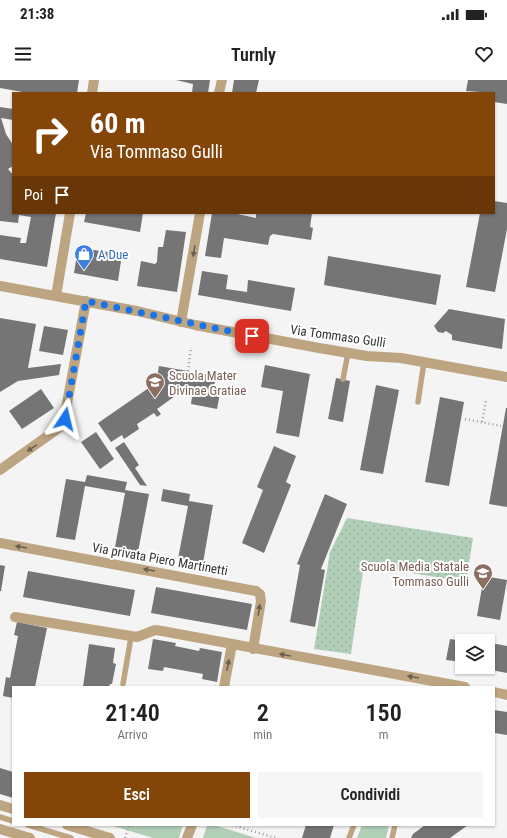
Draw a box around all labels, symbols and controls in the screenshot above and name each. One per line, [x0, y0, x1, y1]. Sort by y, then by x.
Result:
text: 21:38 [20, 5, 54, 23]
icon: menu [12, 43, 34, 65]
icon: heart [473, 43, 495, 65]
text: Turnly [231, 44, 276, 65]
text: 60 m [90, 107, 146, 140]
icon: right [24, 108, 76, 160]
text: Via Tommaso Gulli [90, 141, 223, 162]
icon: arrive [51, 184, 73, 206]
text: Poi [24, 186, 43, 204]
shop icon: A Due [73, 243, 95, 271]
one-way arrow [190, 245, 196, 258]
place label: A Due [98, 247, 128, 262]
pin [235, 319, 269, 353]
street label: Via Tommaso Gulli [289, 322, 387, 350]
icon: arrive [241, 325, 263, 347]
place label: Scuola Mater Divinae Gratiae [169, 368, 246, 398]
school or university icon: Scuola Mater Divinae Gratiae [144, 371, 166, 399]
position arrow [44, 398, 86, 440]
one-way arrow [27, 444, 37, 452]
street label: Via privata Piero Martinetti [91, 540, 229, 578]
one-way arrow [15, 544, 27, 550]
place label: Scuola Media Statale Tommaso Gulli [361, 559, 469, 589]
school or university icon: Scuola Media Statale Tommaso Gulli [472, 562, 494, 590]
one-way arrow [143, 567, 155, 573]
one-way arrow [256, 604, 262, 616]
map controls [455, 634, 495, 674]
button: layers [455, 634, 495, 674]
one-way arrow [279, 651, 291, 657]
one-way arrow [225, 659, 231, 671]
one-way arrow [407, 674, 419, 680]
text: 21:40 [105, 699, 160, 727]
text: 2 [257, 699, 269, 727]
text: 150 [366, 699, 402, 727]
text: Arrivo [117, 727, 148, 742]
text: min [253, 727, 272, 742]
text: m [379, 727, 389, 742]
button: Esci [24, 772, 250, 818]
button: Condividi [258, 772, 483, 818]

